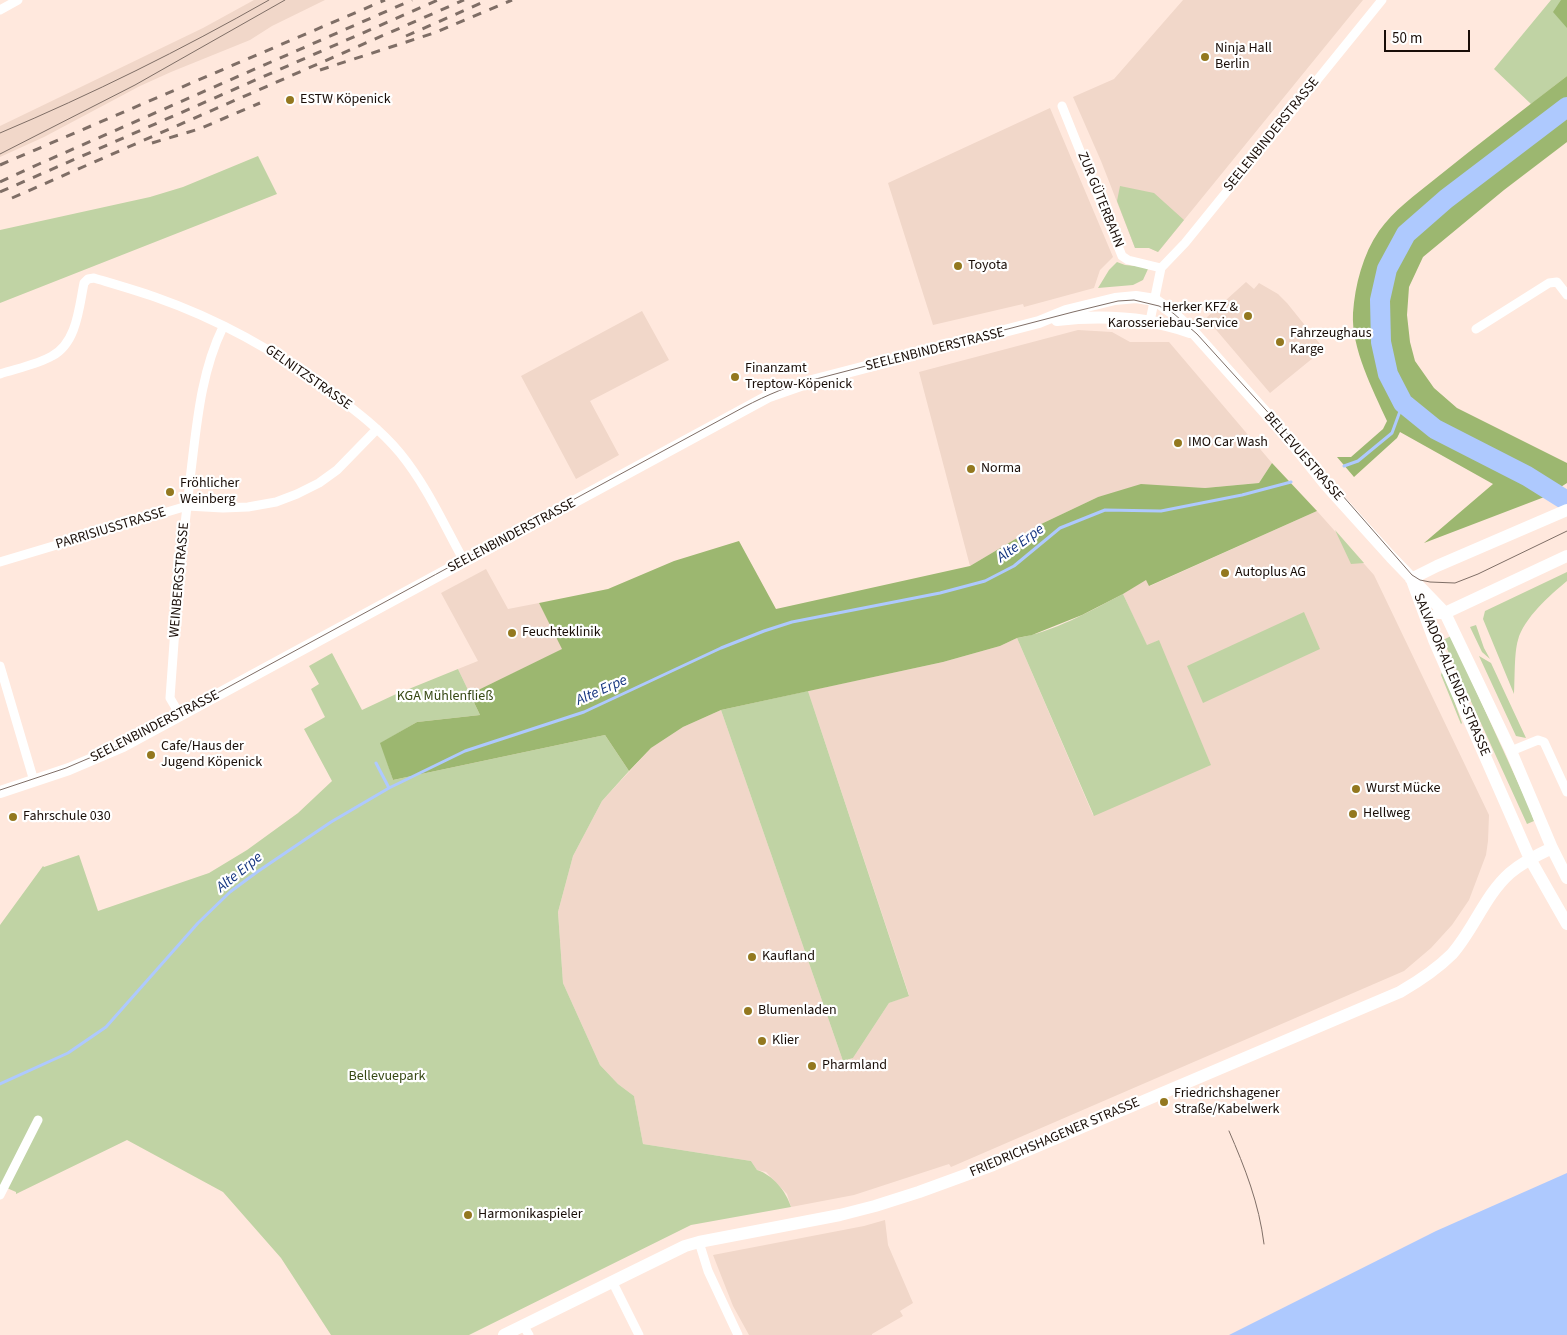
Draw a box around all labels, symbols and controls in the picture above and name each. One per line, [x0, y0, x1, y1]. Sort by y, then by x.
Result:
scale bar [1387, 20, 1473, 52]
text: 50 m [1392, 28, 1422, 49]
place label: Ninja Hall Berlin [1215, 41, 1272, 74]
marker: Ninja Hall Berlin [1199, 51, 1211, 63]
street label: SEELENBINDERSTRASSE [1221, 74, 1323, 196]
place label: ESTW Köpenick [300, 92, 391, 108]
marker: ESTW Köpenick [284, 94, 296, 106]
street label: ZUR GÜTERBAHN [1073, 150, 1127, 250]
place label: Toyota [968, 258, 1007, 274]
marker: Toyota [952, 260, 964, 272]
place label: Herker KFZ & Karosseriebau-Service [1108, 300, 1238, 332]
marker: Herker KFZ & Karosseriebau-Service [1242, 310, 1254, 322]
street label: SEELENBINDERSTRASSE [864, 325, 1006, 375]
place label: Fahrzeughaus Karge [1290, 326, 1372, 358]
marker: Fahrzeughaus Karge [1274, 336, 1286, 348]
street label: GELNITZSTRASSE [261, 342, 355, 414]
place label: Finanzamt Treptow-Köpenick [745, 361, 852, 394]
marker: Finanzamt Treptow-Köpenick [729, 371, 741, 383]
street label: BELLEVUESTRASSE [1260, 409, 1346, 505]
place label: IMO Car Wash [1188, 435, 1268, 451]
marker: IMO Car Wash [1172, 437, 1184, 449]
place label: Norma [981, 461, 1021, 477]
marker: Norma [965, 463, 977, 475]
place label: Fröhlicher Weinberg [180, 476, 239, 508]
marker: Fröhlicher Weinberg [164, 486, 176, 498]
street label: SEELENBINDERSTRASSE [445, 495, 579, 577]
street label: PARRISIUSSTRASSE [54, 504, 168, 554]
water label: Alte Erpe [994, 521, 1048, 567]
street label: WEINBERGSTRASSE [167, 522, 193, 638]
place label: Autoplus AG [1235, 565, 1306, 581]
marker: Autoplus AG [1219, 567, 1231, 579]
street label: SALVADOR-ALLENDE-STRASSE [1409, 591, 1493, 759]
place label: Feuchteklinik [522, 625, 601, 641]
marker: Feuchteklinik [506, 627, 518, 639]
water label: Alte Erpe [574, 672, 630, 710]
street label: SEELENBINDERSTRASSE [88, 687, 222, 767]
park label: KGA Mühlenfließ [397, 689, 493, 705]
place label: Cafe/Haus der Jugend Köpenick [161, 739, 262, 772]
marker: Cafe/Haus der Jugend Köpenick [145, 749, 157, 761]
place label: Wurst Mücke [1366, 781, 1440, 797]
marker: Wurst Mücke [1350, 783, 1362, 795]
place label: Hellweg [1363, 806, 1410, 822]
marker: Hellweg [1347, 808, 1359, 820]
place label: Fahrschule 030 [23, 809, 111, 825]
marker: Fahrschule 030 [7, 811, 19, 823]
water label: Alte Erpe [213, 849, 267, 897]
place label: Kaufland [762, 949, 815, 965]
marker: Kaufland [746, 951, 758, 963]
place label: Blumenladen [758, 1003, 837, 1019]
marker: Blumenladen [742, 1005, 754, 1017]
place label: Klier [772, 1033, 799, 1049]
marker: Klier [756, 1035, 768, 1047]
place label: Pharmland [822, 1058, 887, 1074]
marker: Pharmland [806, 1060, 818, 1072]
park label: Bellevuepark [349, 1069, 425, 1085]
place label: Friedrichshagener Straße/Kabelwerk [1174, 1086, 1280, 1118]
street label: FRIEDRICHSHAGENER STRASSE [968, 1095, 1142, 1181]
marker: Friedrichshagener Straße/Kabelwerk [1158, 1096, 1170, 1108]
place label: Harmonikaspieler [478, 1207, 583, 1223]
marker: Harmonikaspieler [462, 1209, 474, 1221]

